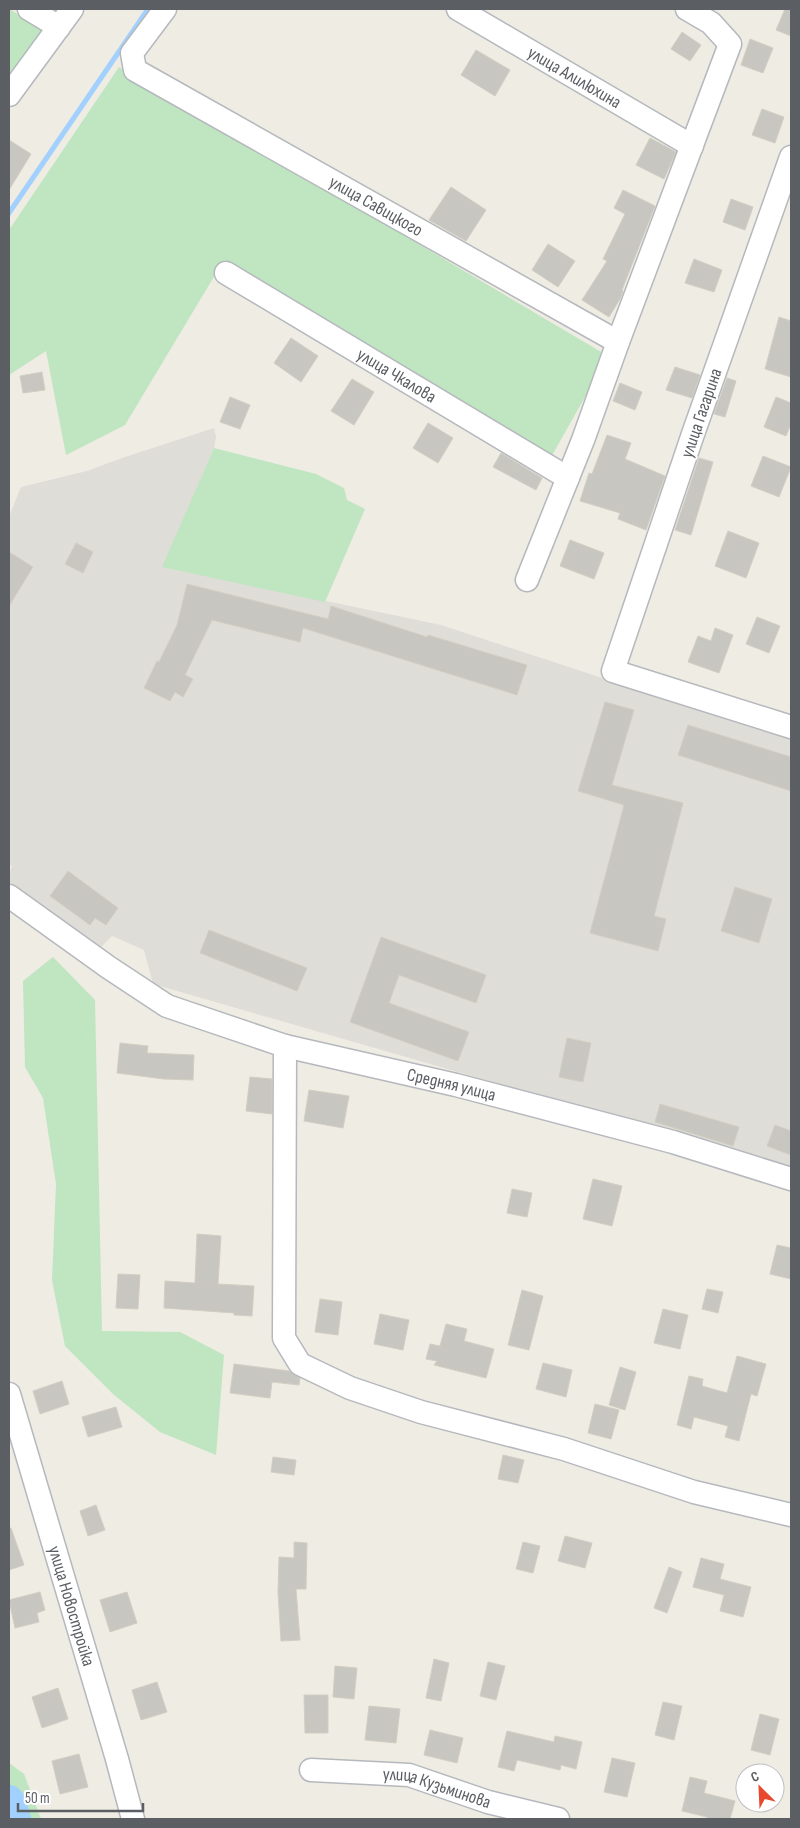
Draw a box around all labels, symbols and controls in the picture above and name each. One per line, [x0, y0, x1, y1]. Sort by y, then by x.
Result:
street label: улица Алилюхина [524, 42, 625, 113]
street label: улица Савицкого [325, 172, 426, 241]
street label: улица Чкалова [353, 344, 440, 408]
street label: улица Гагарина [676, 366, 727, 461]
street label: Средняя улица [405, 1064, 498, 1106]
street label: улица Новостройка [44, 1543, 99, 1669]
north arrow [735, 1763, 785, 1813]
street label: улица Кузьминова [382, 1764, 494, 1813]
text: С [748, 1767, 762, 1786]
scale bar [18, 1780, 142, 1812]
text: 50 m [25, 1789, 50, 1808]

